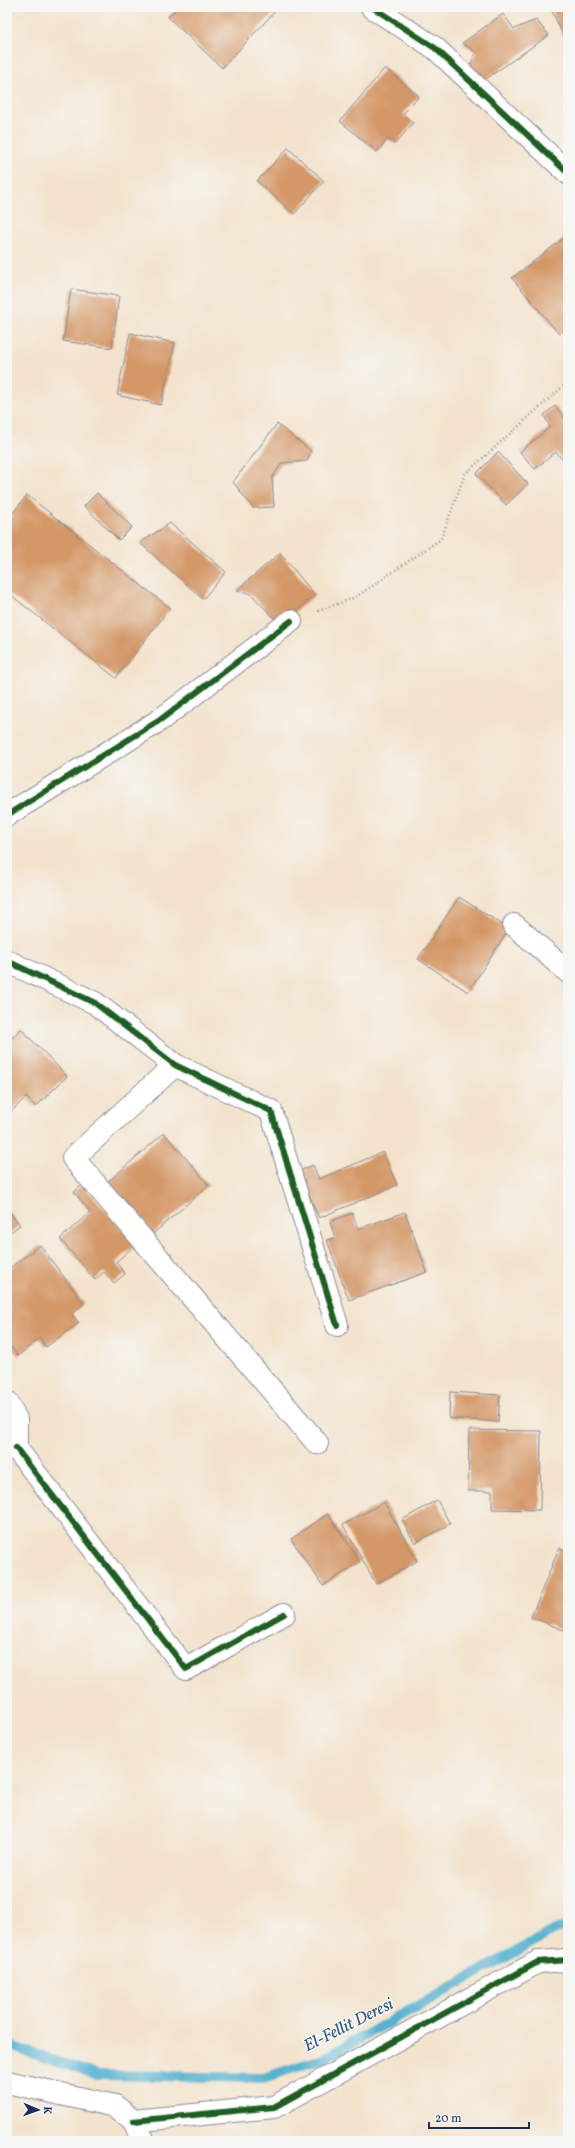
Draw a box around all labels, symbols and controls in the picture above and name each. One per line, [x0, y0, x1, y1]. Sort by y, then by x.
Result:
water label: El-Fellit Deresi [300, 1993, 398, 2058]
north arrow [18, 2090, 58, 2130]
scale bar [429, 2104, 529, 2130]
text: K [39, 2106, 54, 2115]
text: 20 m [435, 2111, 462, 2127]

